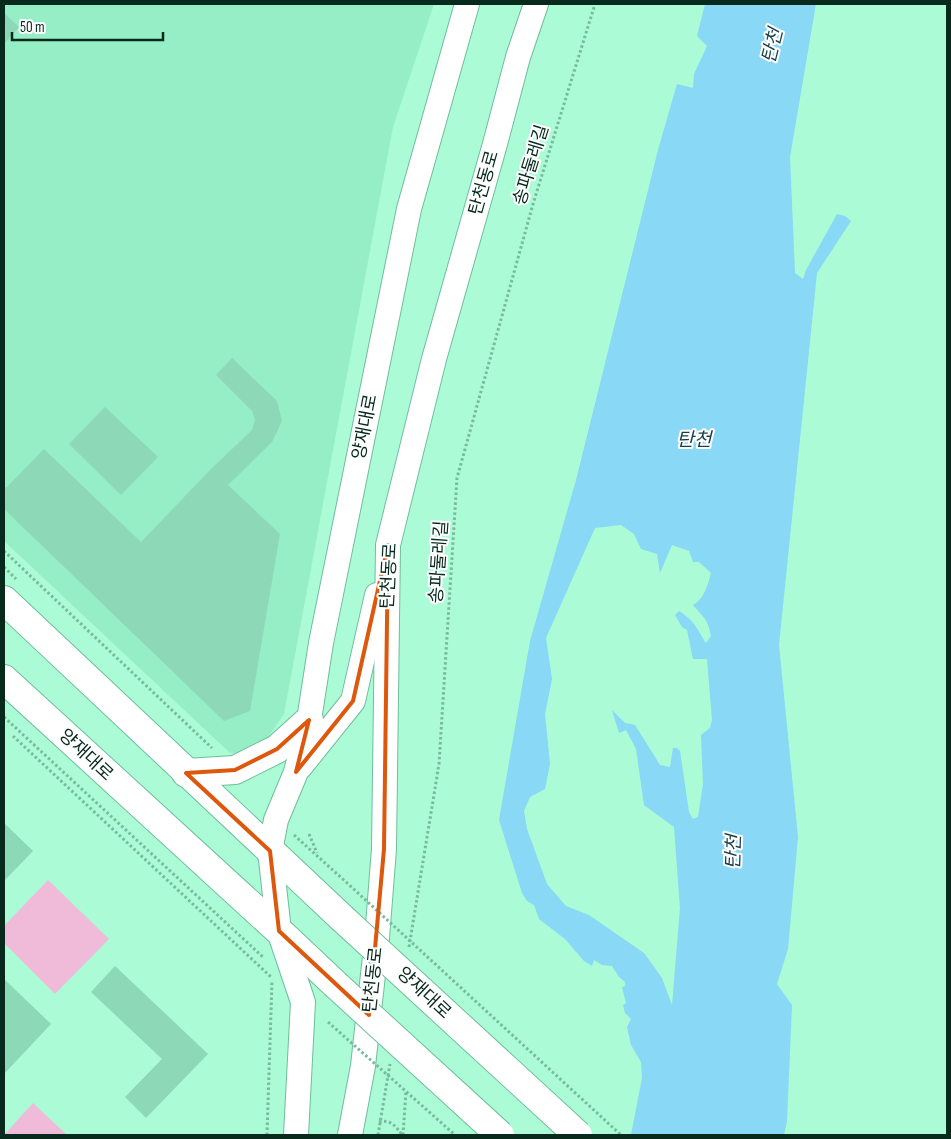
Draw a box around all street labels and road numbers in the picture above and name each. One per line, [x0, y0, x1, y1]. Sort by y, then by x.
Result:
street label: 송파둘레길 [509, 122, 553, 208]
street label: 탄천동로 [465, 148, 503, 218]
street label: 양재대로 [348, 392, 382, 462]
street label: 송파둘레길 [426, 520, 452, 604]
street label: 탄천동로 [377, 542, 401, 610]
street label: 양재대로 [55, 725, 117, 785]
street label: 탄천동로 [359, 946, 387, 1014]
street label: 양재대로 [393, 963, 455, 1023]

